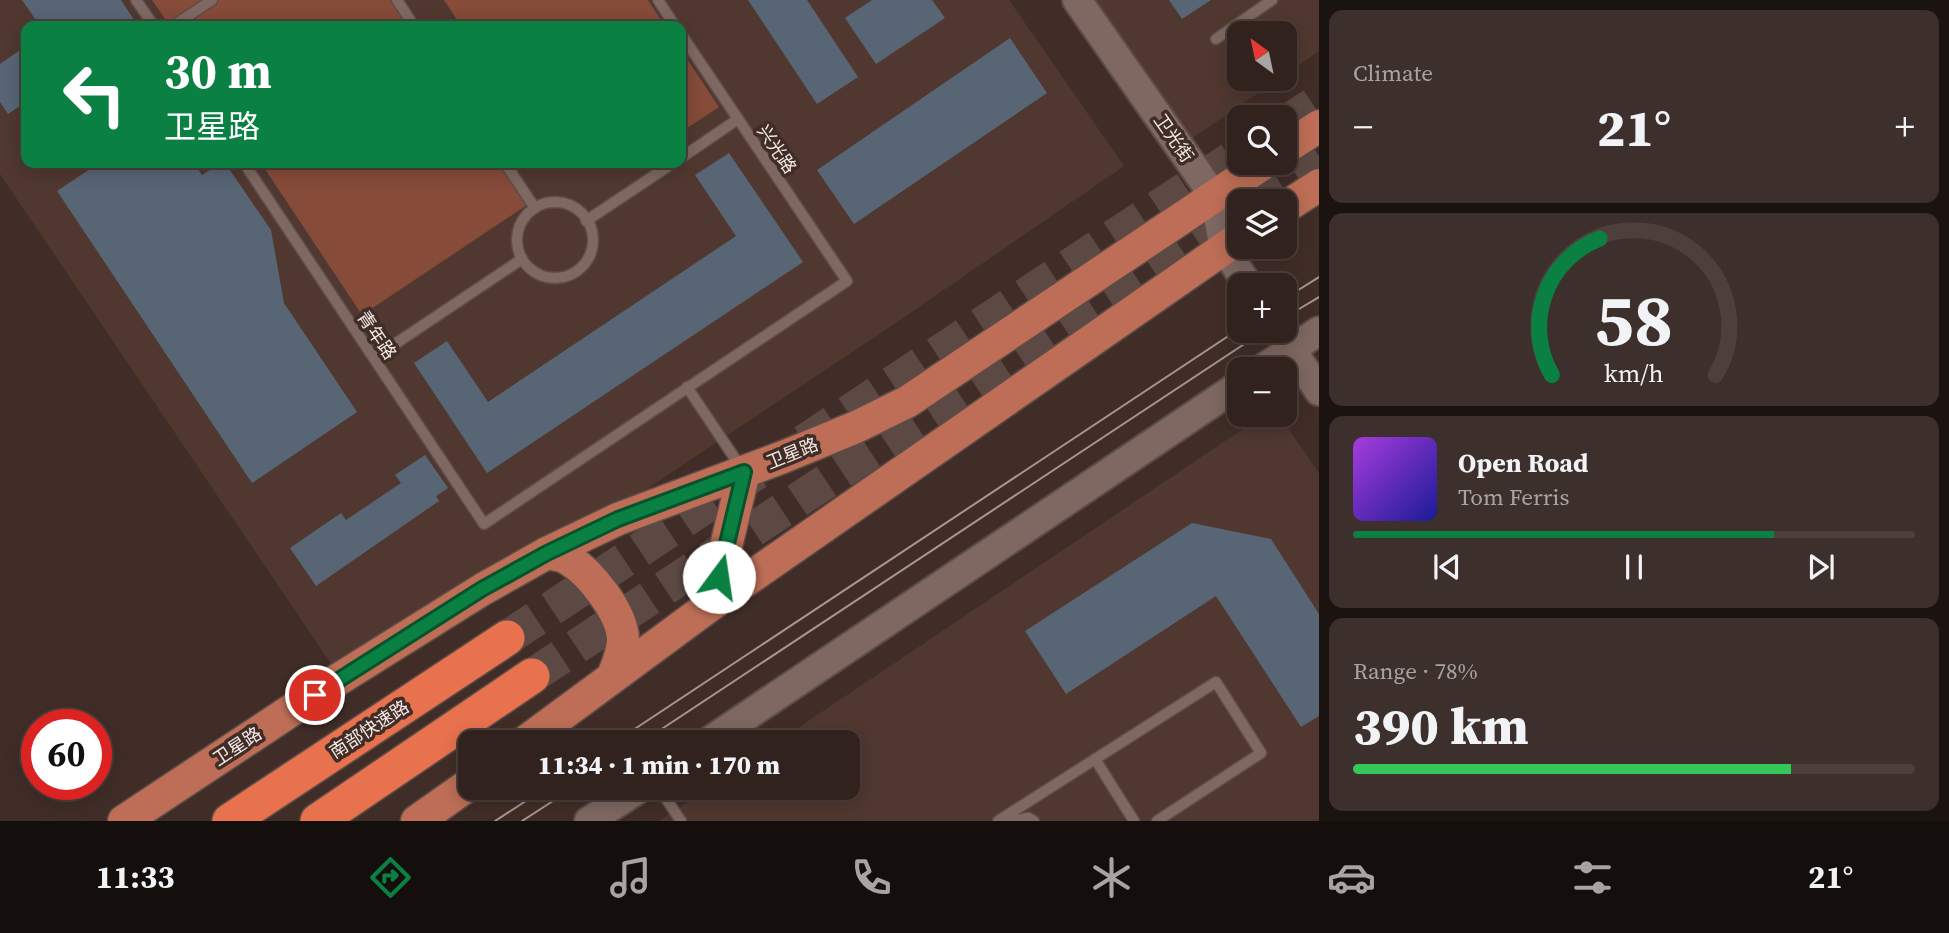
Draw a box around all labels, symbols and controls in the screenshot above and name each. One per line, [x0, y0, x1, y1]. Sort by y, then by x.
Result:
north arrow [1227, 21, 1297, 91]
map controls [1227, 21, 1297, 427]
text: 30 m [164, 37, 272, 104]
icon: left [49, 49, 140, 140]
text: Climate [1353, 57, 1433, 89]
text: 21° [1597, 92, 1671, 163]
text: − [1353, 101, 1373, 153]
text: + [1895, 101, 1915, 153]
text: 卫星路 [164, 105, 260, 149]
button: search [1227, 105, 1297, 175]
street label: 卫光街 [1148, 109, 1200, 167]
street label: 兴光路 [752, 120, 802, 178]
button: layers [1227, 189, 1297, 259]
text: 58 [1595, 271, 1673, 370]
button: + [1227, 273, 1297, 343]
street label: 青年路 [352, 306, 402, 364]
text: km/h [1604, 356, 1664, 390]
button: − [1227, 357, 1297, 427]
street label: 卫星路 [762, 431, 822, 475]
text: Open Road [1458, 445, 1589, 481]
text: Tom Ferris [1458, 481, 1569, 513]
position arrow [682, 540, 756, 614]
icon: previous [1428, 548, 1466, 586]
icon: pause [1615, 548, 1653, 586]
icon: next [1802, 548, 1840, 586]
text: Range · 78% [1353, 655, 1478, 687]
pin [285, 665, 345, 725]
icon: arrive [296, 676, 334, 714]
text: 390 km [1353, 690, 1529, 761]
street label: 南部快速路 [324, 694, 414, 764]
speed limit sign: 60 [21, 709, 112, 800]
street label: 卫星路 [208, 721, 266, 771]
text: 11:34 · 1 min · 170 m [538, 747, 780, 783]
icon: directions [366, 853, 415, 902]
icon: music [606, 853, 655, 902]
icon: phone [847, 853, 896, 902]
icon: climate [1087, 853, 1136, 902]
icon: car [1327, 853, 1376, 902]
icon: filters [1568, 853, 1617, 902]
text: 11:33 [96, 855, 175, 899]
text: 21° [1808, 855, 1853, 899]

